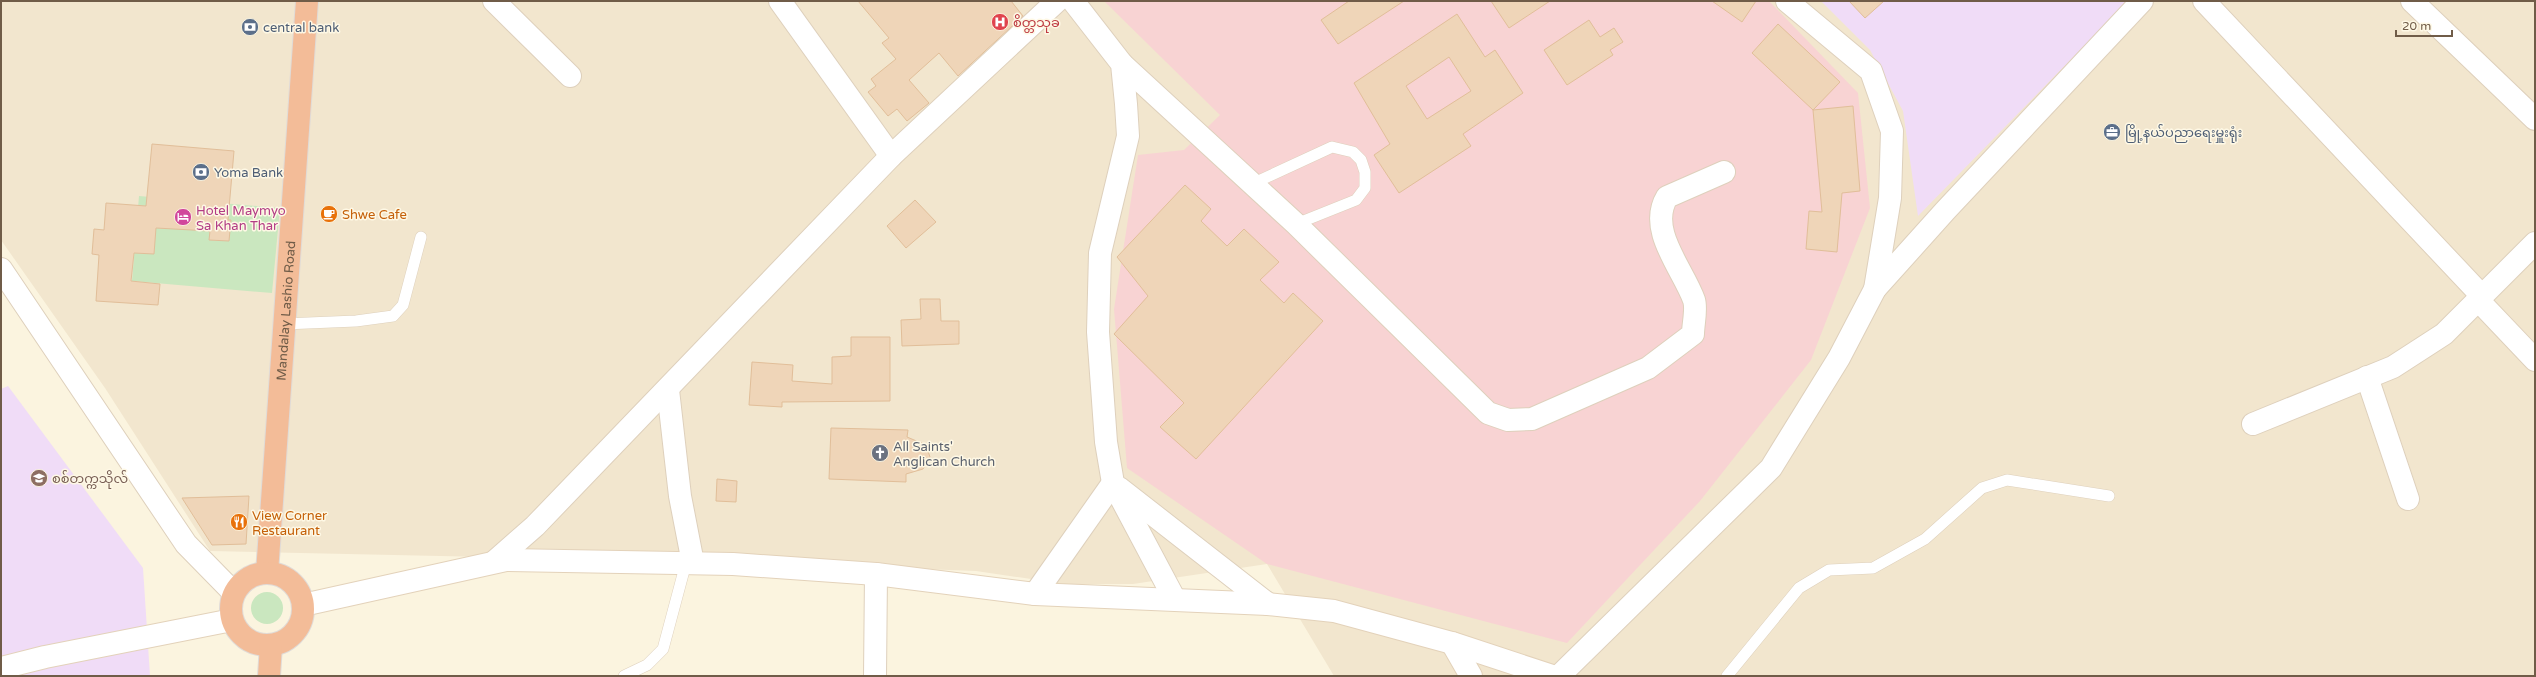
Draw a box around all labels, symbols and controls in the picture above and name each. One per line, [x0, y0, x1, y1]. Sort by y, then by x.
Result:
hospital icon: စိတ္တသုခ [990, 12, 1010, 32]
scale bar [2396, 12, 2452, 38]
place label: စိတ္တသုခ [1013, 14, 1060, 33]
bank icon: central bank [240, 17, 260, 37]
text: 20 m [2402, 19, 2431, 33]
place label: central bank [263, 20, 339, 36]
office icon: မြို့နယ်ပညာရေးမှူးရုံး [2102, 122, 2122, 142]
place label: မြို့နယ်ပညာရေးမှူးရုံး [2125, 124, 2242, 143]
bank icon: Yoma Bank [191, 162, 211, 182]
place label: Yoma Bank [214, 165, 283, 181]
place label: Hotel Maymyo Sa Khan Thar [196, 203, 286, 234]
cafe icon: Shwe Cafe [319, 204, 339, 224]
hotel icon: Hotel Maymyo Sa Khan Thar [173, 207, 193, 227]
place label: Shwe Cafe [342, 207, 407, 223]
street label: Mandalay Lashio Road [273, 240, 299, 381]
place label: All Saints' Anglican Church [893, 439, 995, 470]
church icon: All Saints' Anglican Church [870, 443, 890, 463]
school or university icon: စစ်‌တက္ကသိုလ် [29, 468, 49, 488]
place label: စစ်‌တက္ကသိုလ် [52, 470, 128, 489]
place label: View Corner Restaurant [252, 508, 327, 539]
restaurant icon: View Corner Restaurant [229, 512, 249, 532]

